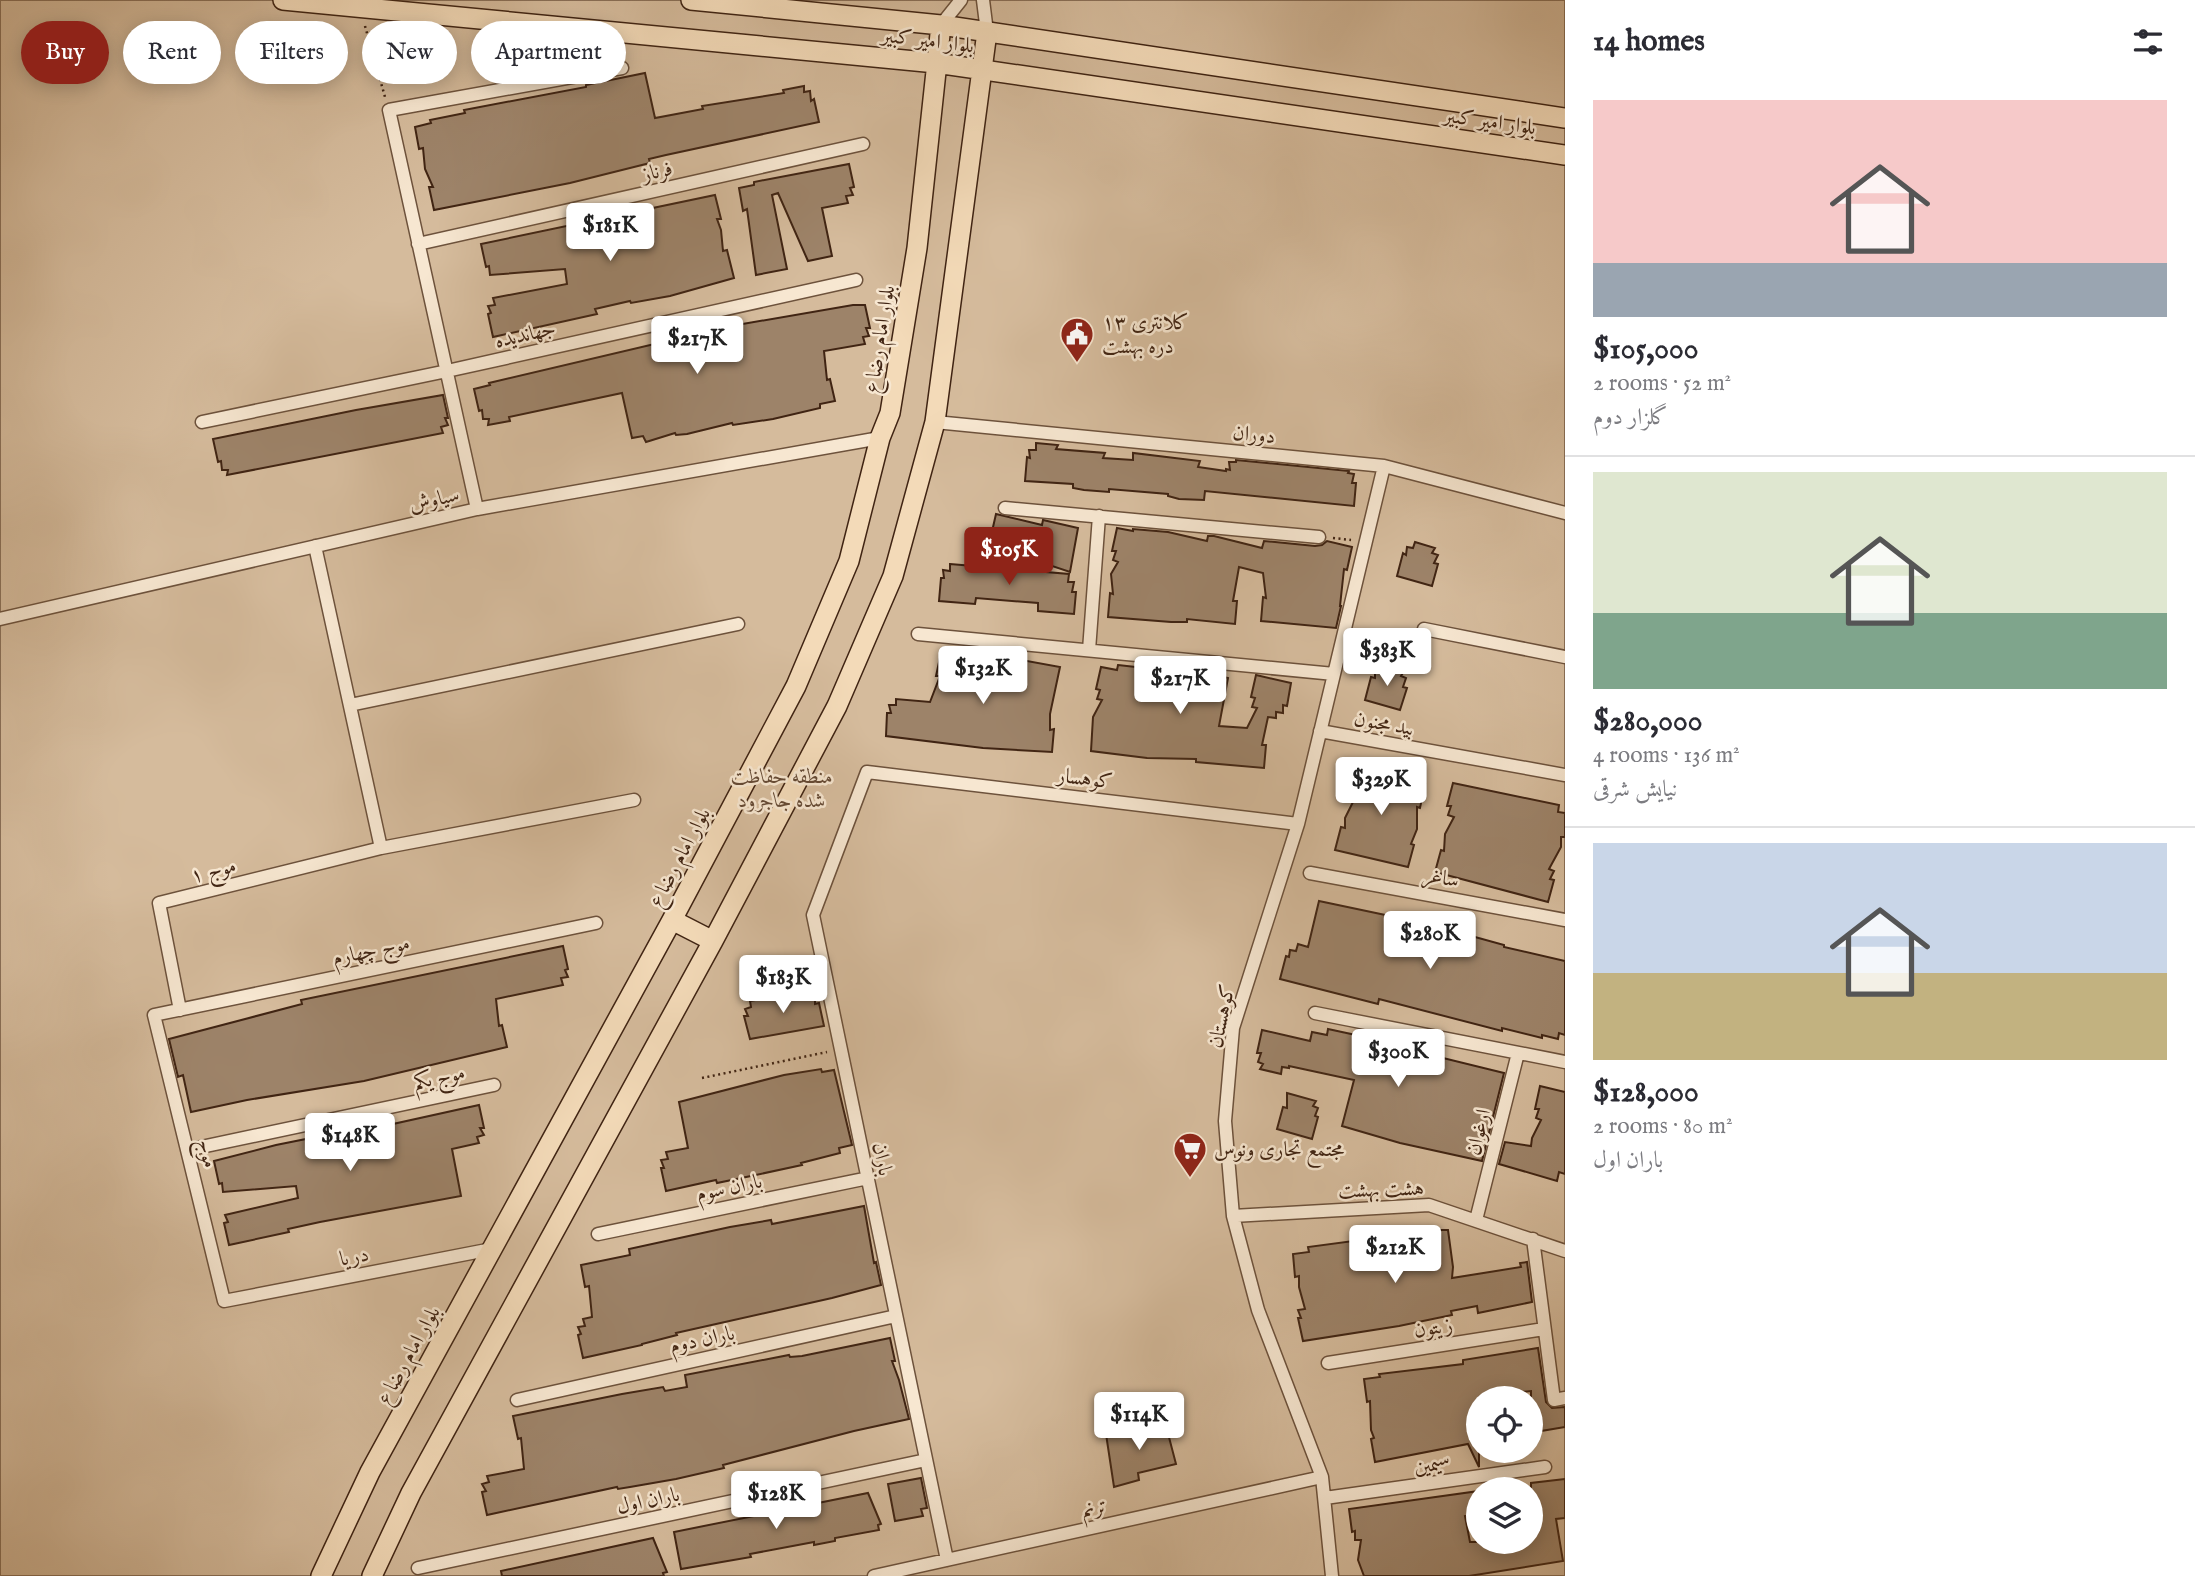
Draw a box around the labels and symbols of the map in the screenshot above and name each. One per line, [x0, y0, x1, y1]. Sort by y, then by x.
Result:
street label: بلوار امیر کبیر [878, 22, 976, 61]
street label: بلوار امیر کبیر [1440, 102, 1538, 142]
street label: فرناز [637, 156, 675, 190]
pin: $181K [561, 204, 659, 263]
street label: بلوار امام رضا ع [859, 283, 905, 396]
place label: کلانتری ۱۳ دره بهشت [1102, 310, 1189, 361]
street label: جهاندیده [492, 315, 559, 356]
public building icon: کلانتری ۱۳ دره بهشت [1058, 315, 1096, 364]
pin: $217K [648, 316, 746, 376]
street label: دوران [1231, 420, 1277, 451]
street label: سیاوش [406, 482, 462, 519]
pin: $105K [960, 528, 1058, 587]
pin: $383K [1338, 628, 1436, 688]
pin: $132K [934, 646, 1032, 706]
pin: $217K [1131, 656, 1229, 716]
street label: بید مجنون [1352, 706, 1416, 743]
pin: $329K [1332, 758, 1430, 817]
street label: کوهسار [1054, 762, 1114, 796]
park label: منطقه حفاظت شده جاجرود [731, 764, 833, 815]
street label: بلوار امام رضا ع [643, 803, 720, 914]
street label: موج ۱ [188, 853, 240, 894]
street label: ساغر [1420, 862, 1461, 895]
pin: $280K [1381, 912, 1479, 971]
street label: موج چهارم [330, 930, 413, 977]
pin: $183K [734, 956, 832, 1015]
street label: کوهستان [1203, 982, 1242, 1051]
pin: $300K [1349, 1030, 1447, 1089]
street label: موج یکم [411, 1060, 469, 1102]
street label: ارغوان [1461, 1106, 1498, 1158]
pin: $148K [301, 1114, 399, 1173]
supermarket icon: مجتمع تجاری ونوس [1171, 1130, 1209, 1179]
street label: موج [186, 1136, 223, 1172]
place label: مجتمع تجاری ونوس [1214, 1137, 1345, 1168]
street label: باران [865, 1140, 898, 1179]
street label: باران سوم [694, 1168, 766, 1212]
street label: هشت بهشت [1338, 1176, 1425, 1205]
pin: $212K [1346, 1226, 1444, 1285]
street label: دریا [337, 1241, 371, 1274]
street label: بلوار امام رضا ع [371, 1302, 450, 1411]
street label: زیتون [1412, 1312, 1455, 1345]
street label: باران دوم [667, 1320, 738, 1363]
pin: $114K [1090, 1392, 1188, 1452]
street label: سیمین [1412, 1450, 1452, 1481]
pin: $128K [727, 1472, 825, 1531]
street label: باران اول [614, 1482, 682, 1521]
street label: ترنم [1079, 1494, 1110, 1528]

